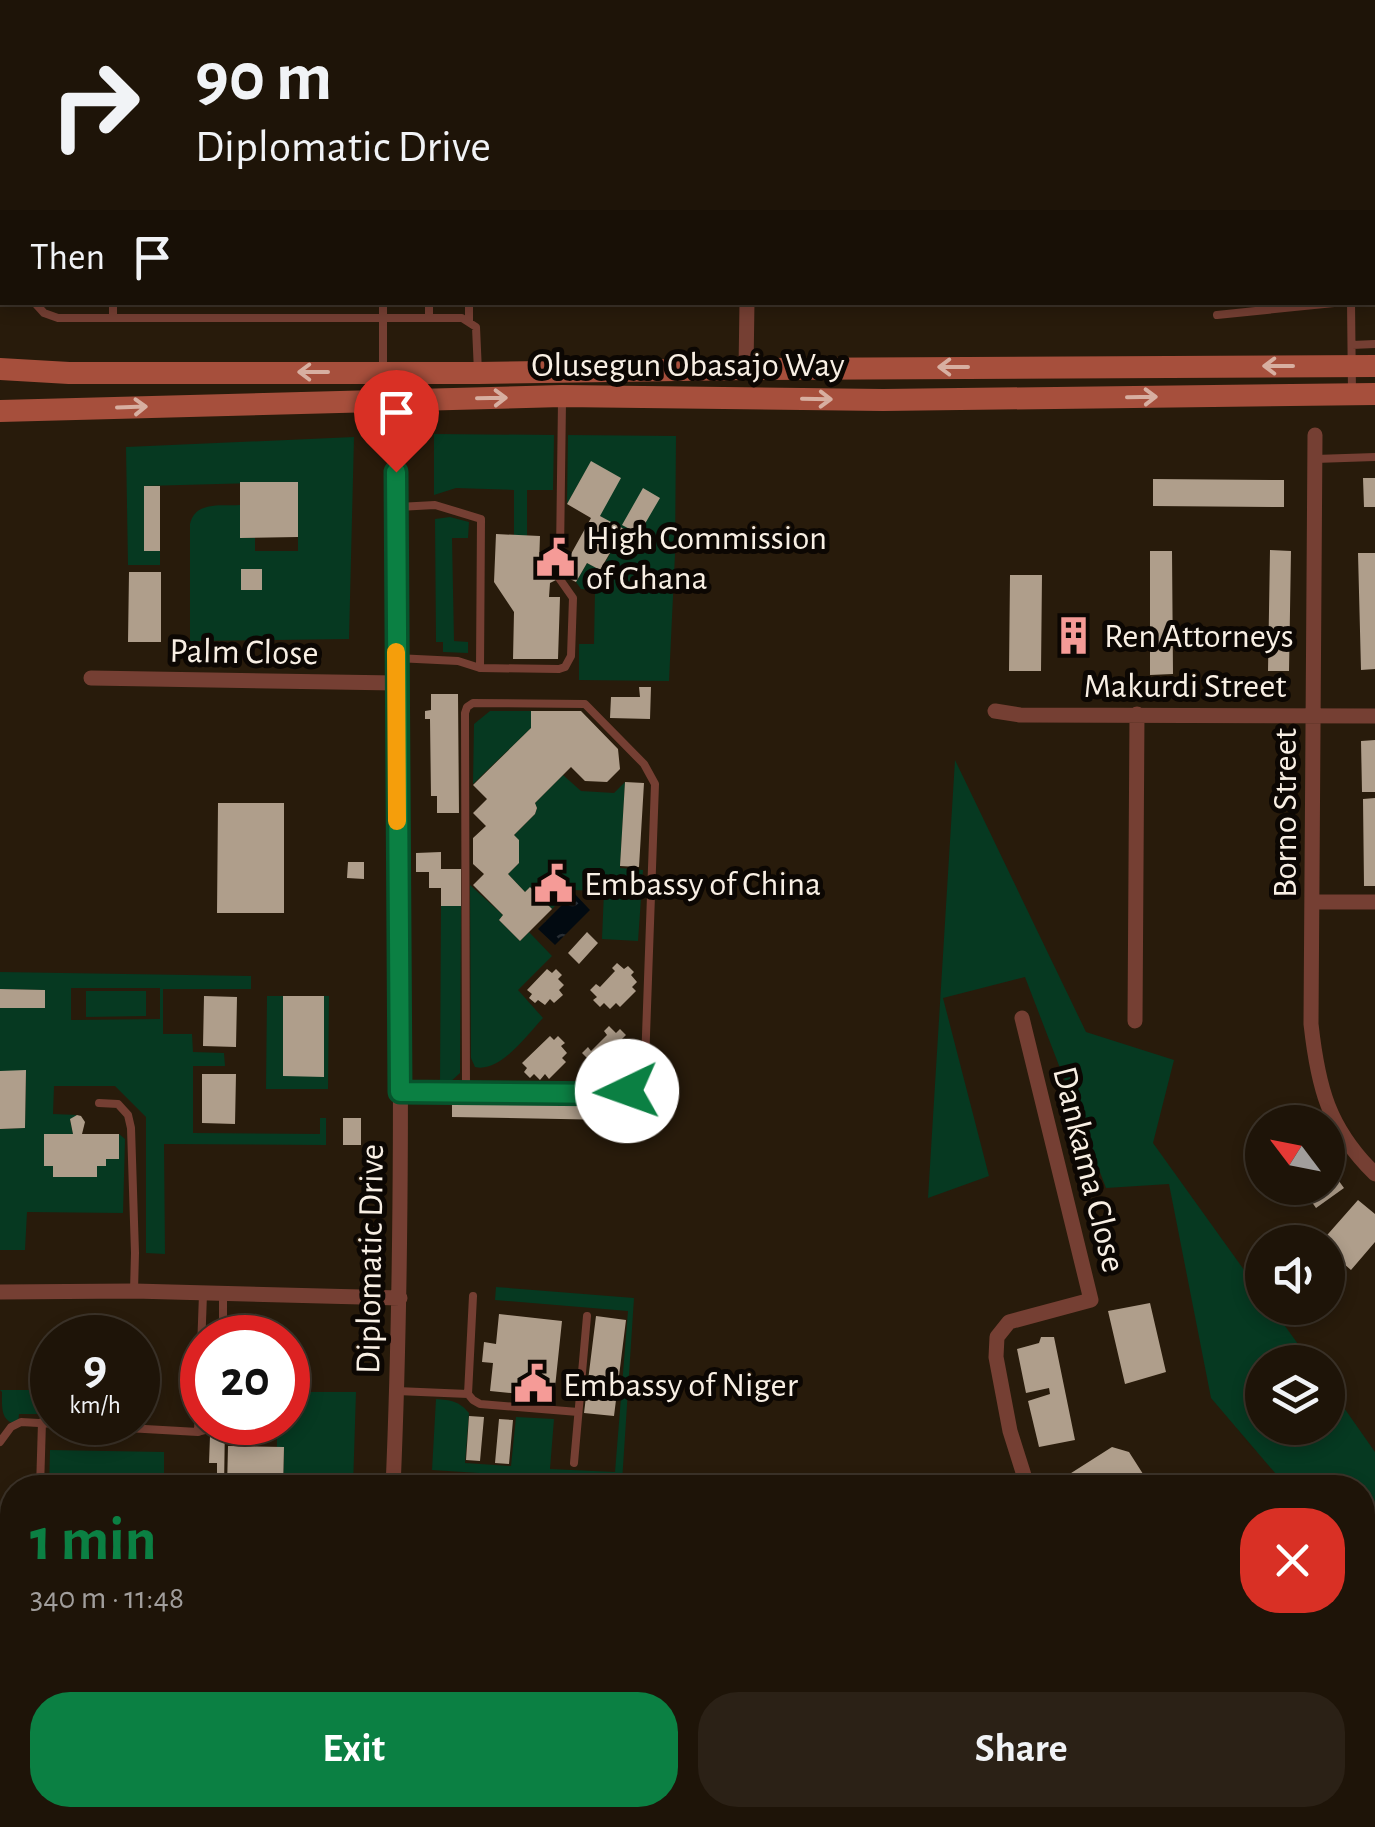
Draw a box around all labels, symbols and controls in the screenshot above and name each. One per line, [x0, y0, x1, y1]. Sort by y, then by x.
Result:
icon: right [30, 40, 160, 170]
text: 90 m [195, 43, 332, 113]
text: Diplomatic Drive [195, 125, 491, 170]
icon: arrive [125, 230, 180, 285]
text: Then [30, 239, 105, 277]
street label: Olusegun Obasajo Way [531, 348, 845, 383]
one-way arrow [1262, 356, 1294, 376]
one-way arrow [937, 358, 970, 376]
one-way arrow [297, 362, 330, 382]
pin [354, 370, 439, 473]
icon: arrive [369, 385, 424, 440]
one-way arrow [476, 388, 508, 407]
one-way arrow [1126, 388, 1158, 406]
one-way arrow [801, 390, 833, 409]
one-way arrow [116, 397, 148, 416]
place label: High Commission of Ghana [586, 521, 827, 596]
public building icon: High Commission of Ghana [535, 536, 577, 578]
building icon: Ren Attorneys [1053, 614, 1095, 656]
place label: Ren Attorneys [1104, 619, 1294, 654]
street label: Palm Close [169, 634, 319, 671]
street label: Makurdi Street [1084, 669, 1286, 704]
street label: Borno Street [1268, 728, 1303, 898]
public building icon: Embassy of China [533, 862, 575, 904]
place label: Embassy of China [584, 867, 821, 902]
position arrow [575, 1039, 679, 1143]
street label: Dankama Close [1046, 1063, 1131, 1276]
north arrow [1245, 1105, 1345, 1205]
map controls [1245, 1105, 1345, 1445]
street label: Diplomatic Drive [351, 1144, 390, 1374]
button: sound [1245, 1225, 1345, 1325]
speed limit sign: 20 [180, 1315, 310, 1445]
text: 9 [83, 1343, 107, 1393]
button: layers [1245, 1345, 1345, 1445]
public building icon: Embassy of Niger [512, 1363, 554, 1405]
place label: Embassy of Niger [563, 1368, 799, 1403]
text: km/h [69, 1393, 121, 1418]
button: close [1240, 1508, 1345, 1613]
text: 1 min [30, 1511, 156, 1571]
text: 340 m · 11:48 [30, 1582, 184, 1614]
button: Exit [30, 1692, 678, 1807]
button: Share [698, 1692, 1345, 1807]

